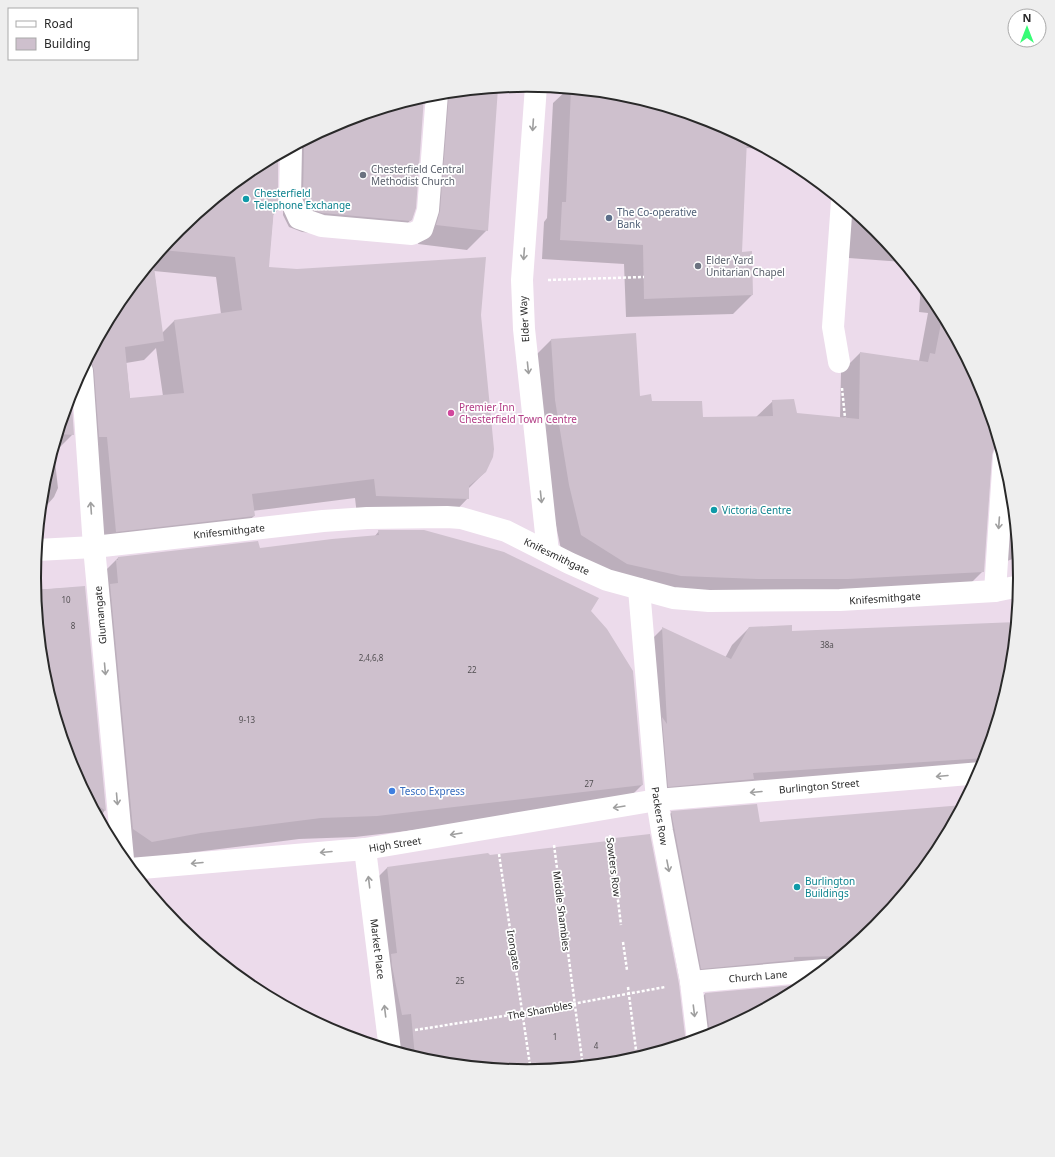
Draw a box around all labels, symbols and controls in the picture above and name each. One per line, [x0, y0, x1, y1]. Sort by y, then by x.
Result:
legend [8, 8, 138, 60]
north arrow [1007, 8, 1047, 48]
text: N [1023, 10, 1031, 25]
text: Road [44, 15, 73, 32]
text: Building [44, 35, 91, 52]
one-way arrow [530, 118, 537, 131]
place label: Chesterfield Central Methodist Church [371, 162, 464, 188]
marker: Chesterfield Central Methodist Church [358, 170, 368, 180]
place label: Chesterfield Telephone Exchange [254, 186, 351, 212]
marker: Chesterfield Telephone Exchange [241, 194, 251, 204]
place label: The Co-operative Bank [617, 205, 697, 231]
marker: The Co-operative Bank [604, 213, 614, 223]
one-way arrow [521, 247, 528, 260]
place label: Elder Yard Unitarian Chapel [706, 253, 785, 279]
marker: Elder Yard Unitarian Chapel [693, 261, 703, 271]
street label: Elder Way [516, 295, 532, 343]
one-way arrow [524, 361, 532, 374]
place label: Premier Inn Chesterfield Town Centre [459, 400, 577, 426]
marker: Premier Inn Chesterfield Town Centre [446, 408, 456, 418]
one-way arrow [538, 490, 545, 503]
one-way arrow [88, 502, 95, 515]
place label: Victoria Centre [722, 503, 792, 517]
marker: Victoria Centre [709, 505, 719, 515]
one-way arrow [996, 516, 1003, 529]
street label: Knifesmithgate [193, 520, 266, 542]
street label: Knifesmithgate [522, 534, 593, 578]
street label: Glumangate [90, 585, 110, 645]
street label: Knifesmithgate [849, 588, 922, 607]
house number: 10 [61, 594, 71, 605]
house number: 8 [71, 620, 76, 631]
house number: 38a [820, 639, 834, 650]
house number: 2,4,6,8 [359, 652, 384, 663]
one-way arrow [102, 662, 109, 675]
house number: 22 [467, 664, 477, 675]
house number: 9-13 [239, 714, 256, 725]
one-way arrow [936, 772, 949, 780]
street label: Burlington Street [778, 775, 860, 796]
house number: 27 [584, 778, 594, 789]
place label: Tesco Express [400, 784, 465, 798]
marker: Tesco Express [387, 786, 397, 796]
street label: Packers Row [648, 786, 672, 846]
one-way arrow [750, 788, 763, 795]
one-way arrow [114, 792, 121, 805]
one-way arrow [612, 803, 625, 811]
one-way arrow [450, 830, 463, 838]
street label: High Street [368, 833, 423, 855]
street label: Sowters Row [603, 836, 625, 898]
one-way arrow [320, 849, 333, 856]
one-way arrow [190, 859, 203, 867]
one-way arrow [665, 859, 673, 872]
street label: Middle Shambles [550, 870, 574, 952]
place label: Burlington Buildings [805, 874, 855, 900]
one-way arrow [365, 876, 373, 889]
marker: Burlington Buildings [792, 882, 802, 892]
street label: Market Place [367, 918, 389, 980]
street label: Irongate [504, 929, 524, 971]
street label: Church Lane [728, 966, 788, 986]
house number: 25 [455, 975, 465, 986]
street label: The Shambles [506, 997, 574, 1023]
one-way arrow [691, 1004, 698, 1017]
one-way arrow [382, 1005, 389, 1018]
house number: 1 [553, 1031, 557, 1042]
house number: 4 [594, 1040, 599, 1051]

